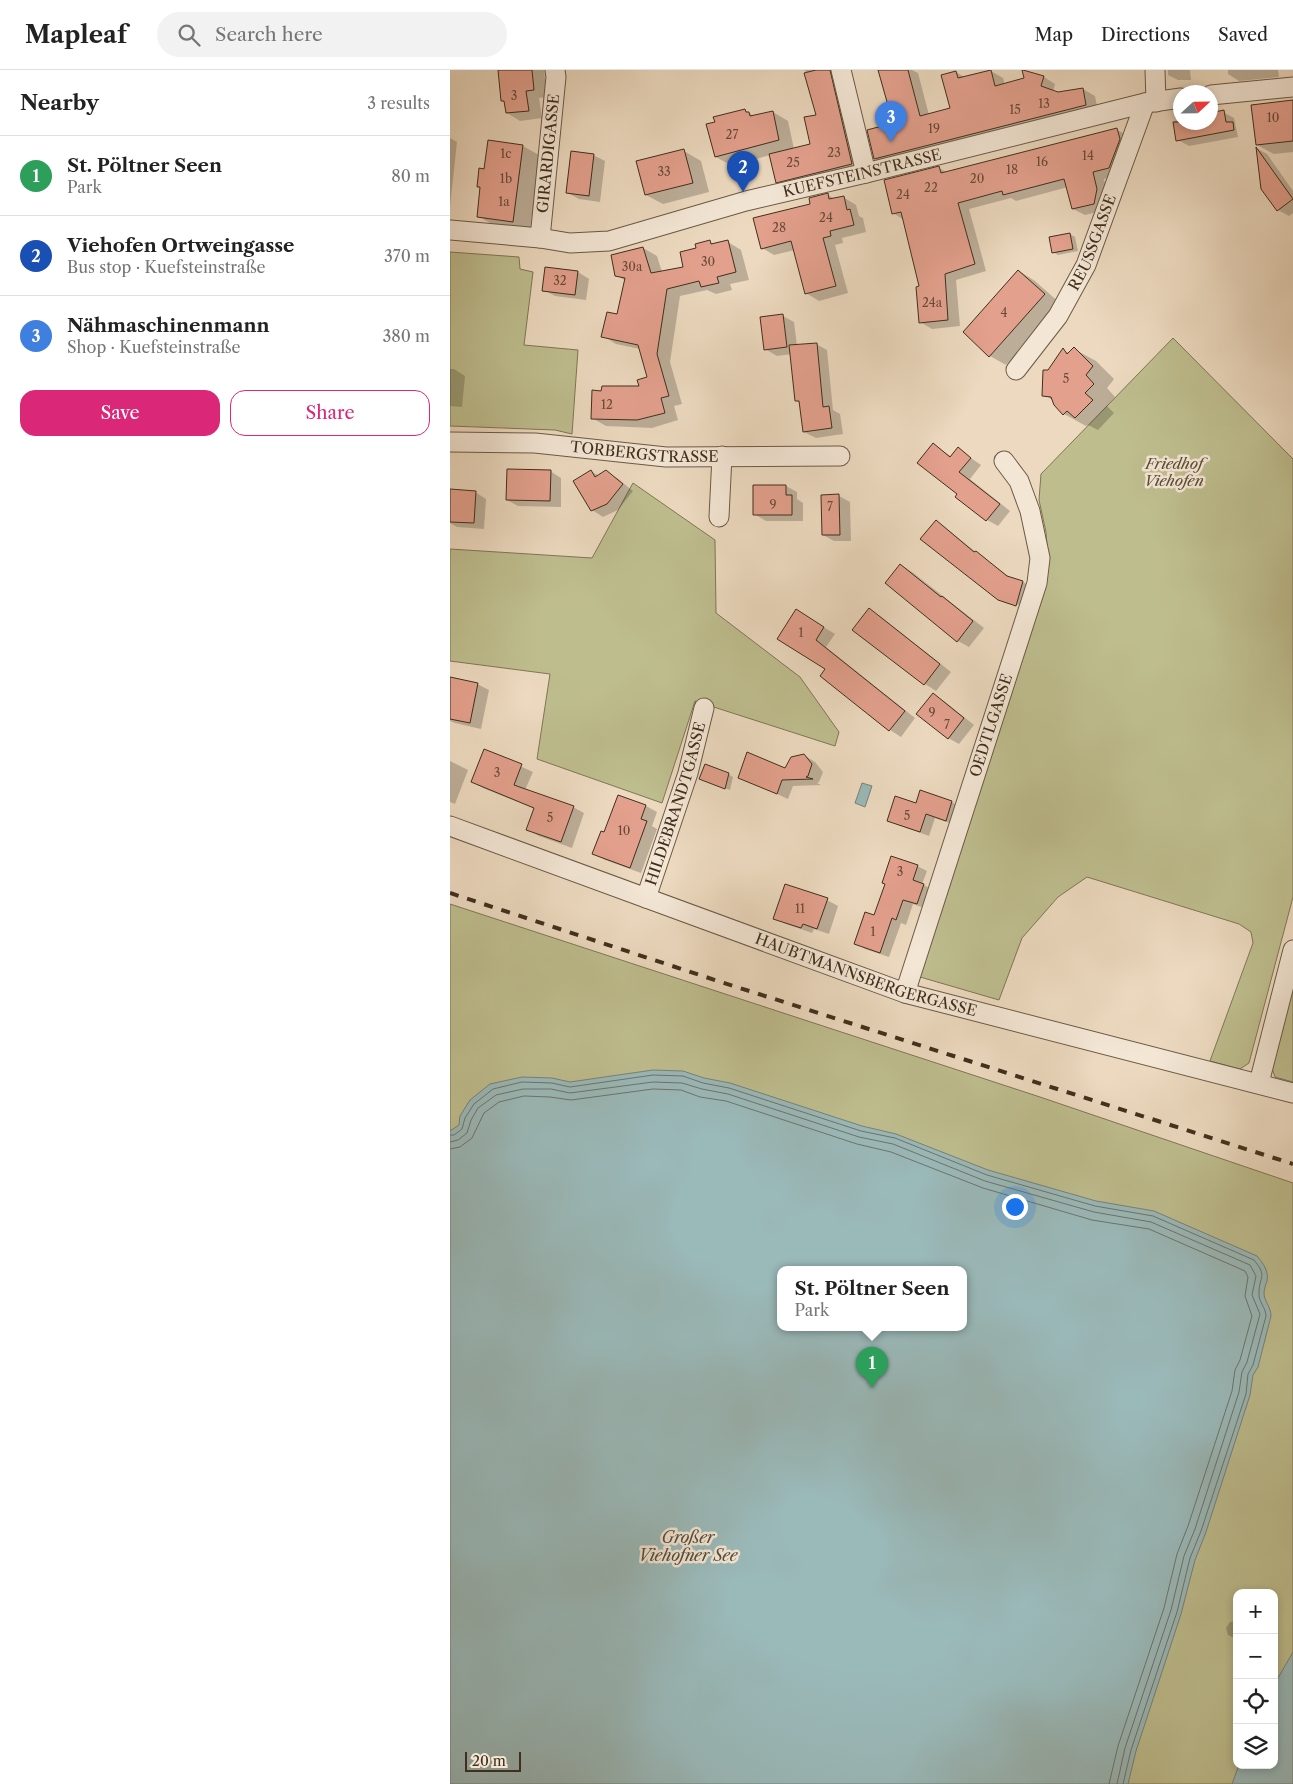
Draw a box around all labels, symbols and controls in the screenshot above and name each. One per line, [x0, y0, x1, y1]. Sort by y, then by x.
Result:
search box [157, 12, 507, 57]
text: Mapleaf [25, 20, 127, 49]
icon: search [175, 21, 203, 49]
text: Search here [215, 23, 323, 46]
text: Map [1034, 24, 1073, 46]
text: Directions [1101, 24, 1190, 46]
text: Saved [1218, 24, 1268, 46]
north arrow [1173, 85, 1218, 130]
house number: 3 [511, 88, 517, 103]
text: Nearby [20, 90, 99, 115]
text: 3 results [367, 93, 430, 113]
street label: GIRARDIGASSE [533, 93, 563, 214]
house number: 13 [1038, 96, 1050, 111]
pin: 3 [875, 101, 907, 142]
house number: 15 [1009, 102, 1021, 117]
house number: 10 [1267, 110, 1279, 125]
house number: 19 [928, 121, 940, 136]
house number: 27 [726, 127, 738, 142]
street label: KUEFSTEINSTRASSE [781, 144, 943, 201]
house number: 23 [827, 145, 841, 160]
house number: 1c [500, 146, 512, 161]
house number: 14 [1082, 148, 1094, 163]
pin: 2 [727, 151, 759, 192]
text: St. Pöltner Seen [67, 154, 222, 177]
house number: 16 [1036, 154, 1048, 169]
house number: 25 [786, 155, 800, 170]
house number: 18 [1006, 162, 1018, 177]
house number: 33 [657, 164, 671, 179]
text: 1 [32, 166, 40, 186]
text: 80 m [391, 166, 430, 186]
house number: 1b [500, 171, 512, 186]
house number: 20 [970, 171, 984, 186]
text: Park [67, 177, 102, 197]
house number: 22 [924, 180, 938, 195]
house number: 24 [896, 187, 910, 202]
street label: REUSSGASSE [1064, 192, 1120, 294]
house number: 1a [498, 194, 510, 209]
house number: 24 [819, 210, 833, 225]
house number: 28 [772, 220, 786, 235]
text: Viehofen Ortweingasse [67, 234, 294, 257]
text: 2 [31, 246, 41, 266]
text: 370 m [384, 246, 430, 266]
house number: 30 [701, 254, 715, 269]
text: Bus stop · Kuefsteinstraße [67, 257, 266, 277]
house number: 30a [622, 259, 643, 274]
house number: 32 [553, 273, 567, 288]
house number: 24a [922, 295, 943, 310]
house number: 4 [1001, 305, 1008, 320]
text: Nähmaschinenmann [67, 314, 269, 337]
text: 3 [31, 326, 41, 346]
text: 380 m [382, 326, 430, 346]
text: Shop · Kuefsteinstraße [67, 337, 240, 357]
house number: 5 [1063, 371, 1069, 386]
button: Save [20, 390, 220, 436]
button: Share [230, 390, 430, 436]
house number: 12 [601, 397, 613, 412]
street label: TORBERGSTRASSE [569, 437, 719, 466]
park label: Friedhof Viehofen [1144, 454, 1208, 490]
house number: 9 [769, 497, 777, 512]
house number: 7 [827, 499, 833, 514]
house number: 1 [798, 625, 804, 640]
street label: OEDTLGASSE [965, 671, 1016, 779]
house number: 9 [928, 705, 936, 720]
house number: 7 [944, 717, 950, 732]
street label: HILDEBRANDTGASSE [641, 720, 709, 888]
house number: 3 [494, 765, 500, 780]
house number: 5 [904, 808, 910, 823]
house number: 5 [547, 810, 553, 825]
house number: 10 [618, 823, 630, 838]
house number: 3 [897, 864, 903, 879]
house number: 11 [795, 901, 805, 916]
house number: 1 [870, 924, 876, 939]
street label: HAUBTMANNSBERGERGASSE [753, 929, 979, 1020]
your location [1002, 1194, 1028, 1220]
popup [777, 1266, 967, 1331]
text: St. Pöltner Seen [795, 1277, 949, 1300]
text: Park [795, 1300, 829, 1320]
pin: 1 [856, 1347, 888, 1388]
water label: Großer Viehofner See [639, 1527, 739, 1565]
map controls [1233, 1589, 1278, 1769]
button: + [1233, 1589, 1278, 1634]
button: − [1233, 1634, 1278, 1679]
button: locate [1233, 1679, 1278, 1724]
button: layers [1233, 1724, 1278, 1769]
scale bar [465, 1749, 521, 1772]
text: 20 m [472, 1752, 506, 1770]

